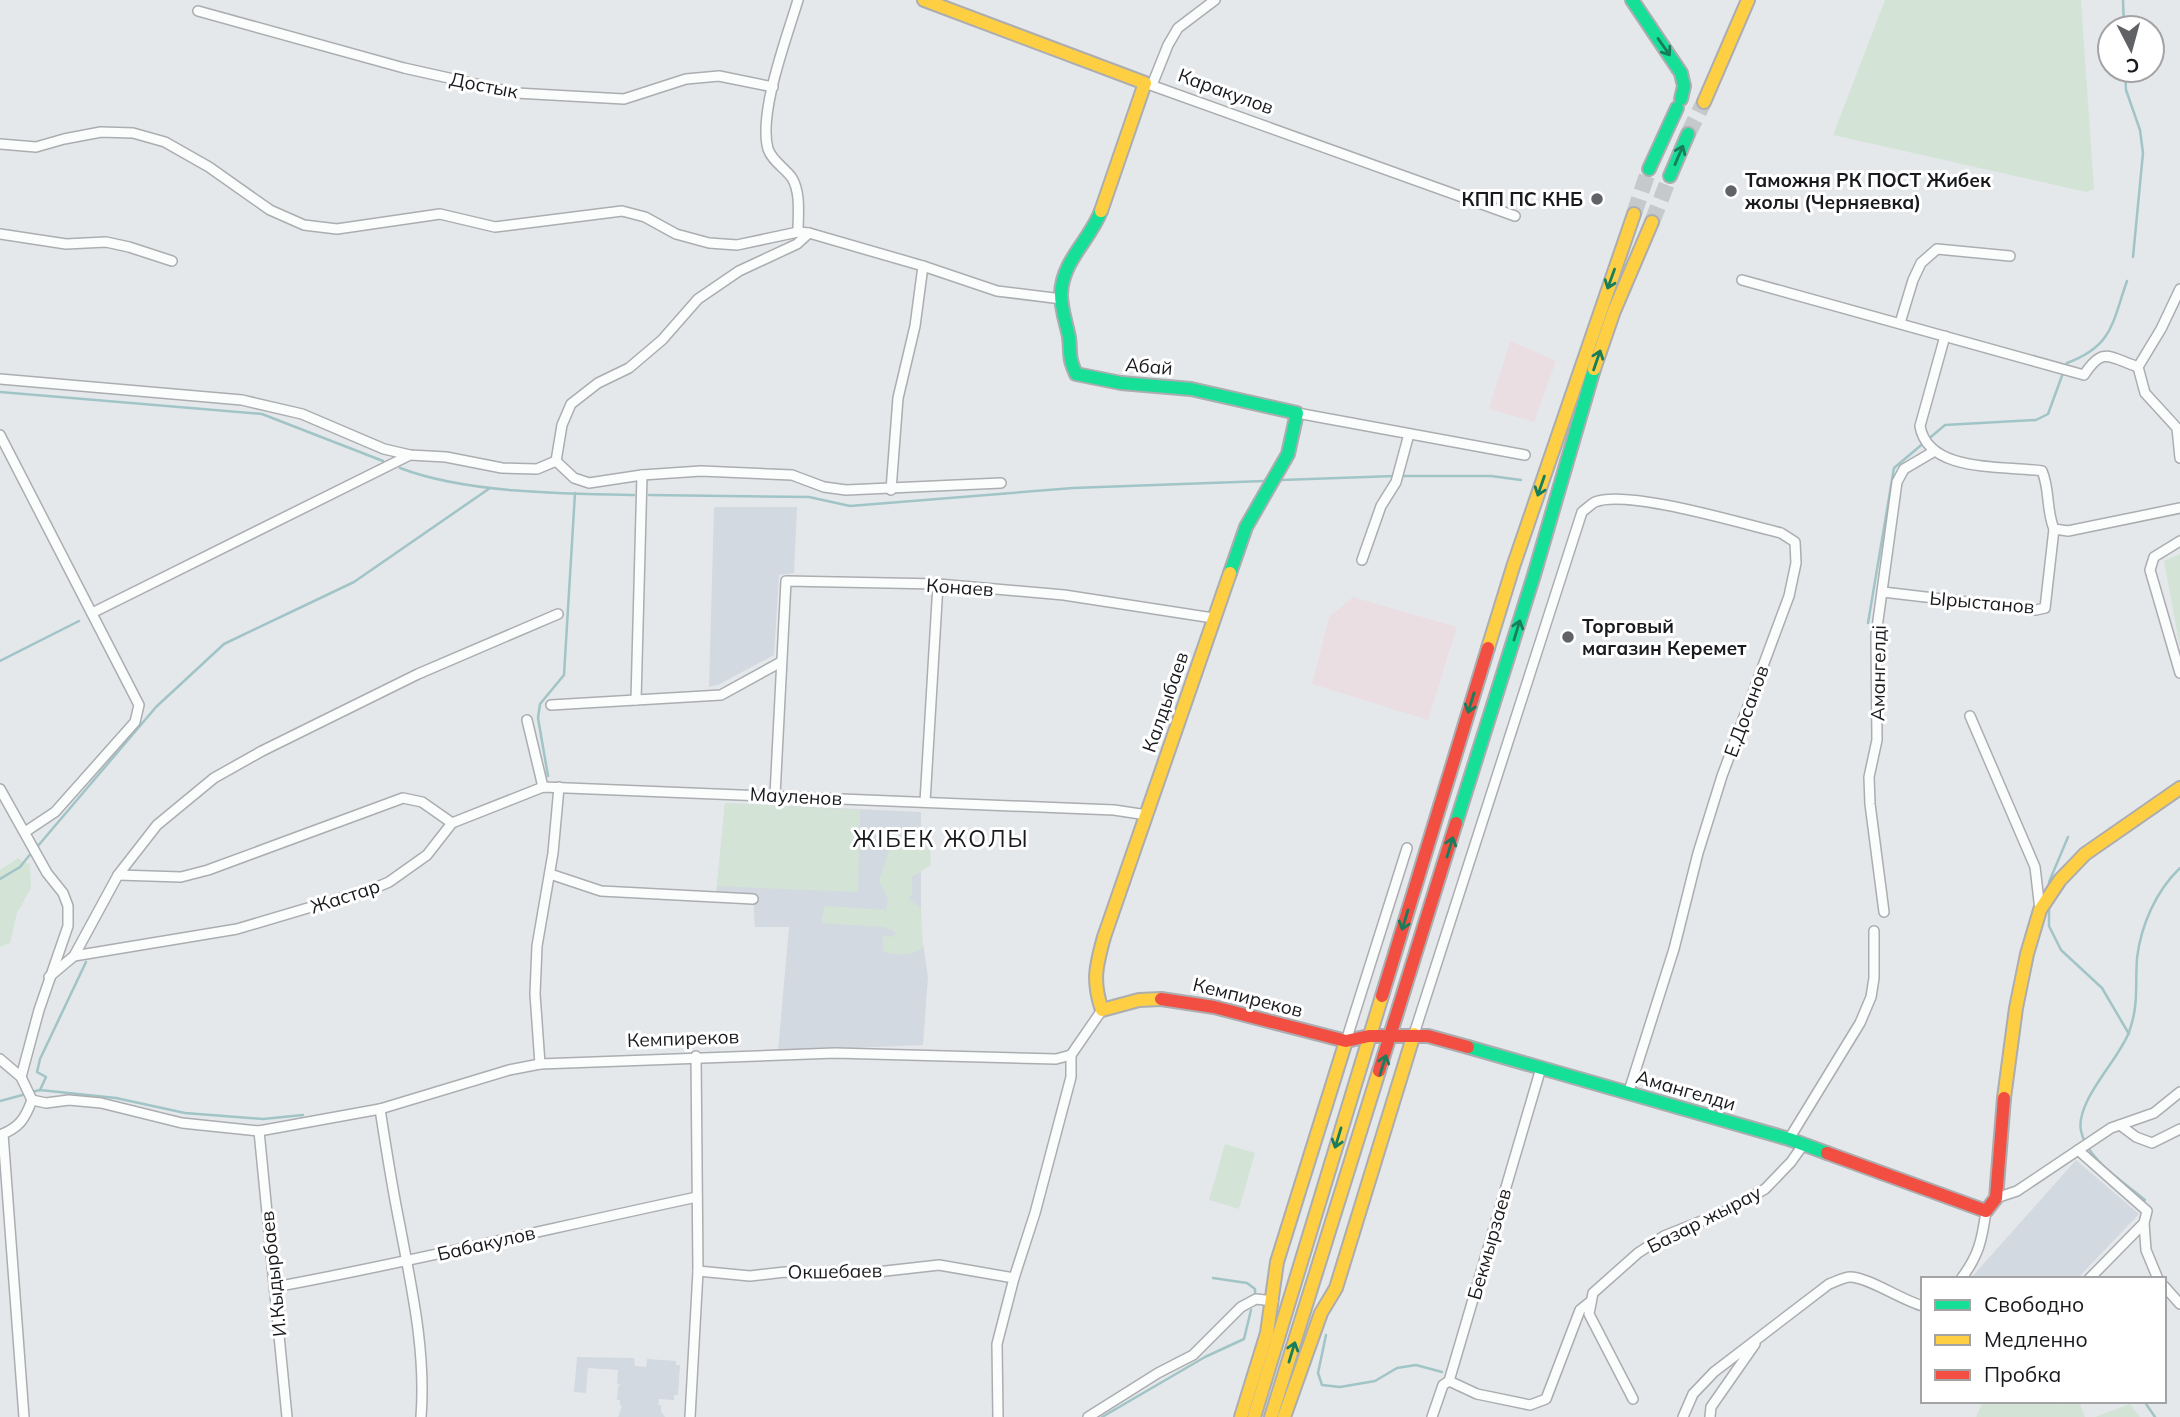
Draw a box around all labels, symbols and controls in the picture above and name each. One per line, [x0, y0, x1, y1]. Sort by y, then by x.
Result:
north arrow [2096, 14, 2166, 84]
one-way arrow [1657, 37, 1671, 56]
text: С [2125, 53, 2141, 79]
street label: Каракулов [1175, 63, 1277, 119]
street label: Достык [448, 67, 521, 103]
one-way arrow [1673, 145, 1686, 167]
place label: Таможня РК ПОСТ Жибек жолы (Черняевка) [1744, 168, 1991, 214]
marker: Таможня РК ПОСТ Жибек жолы (Черняевка) [1723, 183, 1739, 199]
place label: КПП ПС КНБ [1462, 187, 1583, 211]
marker: КПП ПС КНБ [1589, 191, 1605, 207]
one-way arrow [1604, 267, 1616, 289]
one-way arrow [1592, 349, 1604, 371]
street label: Абай [1124, 352, 1174, 380]
one-way arrow [1534, 475, 1546, 497]
street label: Конаев [926, 573, 994, 601]
street label: Ырыстанов [1929, 585, 2035, 619]
place label: Торговый магазин Керемет [1582, 614, 1747, 660]
one-way arrow [1511, 619, 1524, 641]
street label: Амангелді [1865, 625, 1891, 721]
marker: Торговый магазин Керемет [1560, 629, 1576, 645]
street label: Калдыбаев [1137, 649, 1193, 755]
street label: Е.Досанов [1718, 662, 1774, 760]
one-way arrow [1464, 691, 1477, 713]
street label: Мауленов [749, 782, 843, 810]
district label: ЖІБЕК ЖОЛЫ [852, 824, 1030, 853]
one-way arrow [1444, 837, 1457, 859]
street label: Жастар [307, 873, 383, 919]
one-way arrow [1398, 909, 1410, 931]
street label: Кемпиреков [1191, 972, 1305, 1022]
street label: Кемпиреков [626, 1024, 740, 1052]
one-way arrow [1377, 1054, 1390, 1076]
street label: Амангелди [1633, 1064, 1739, 1116]
one-way arrow [1331, 1126, 1343, 1148]
street label: Базар жырау [1643, 1180, 1765, 1258]
street label: Бекмырзаев [1462, 1186, 1516, 1302]
street label: И.Кыдырбаев [254, 1210, 292, 1338]
street label: Бабакулов [435, 1220, 537, 1266]
street label: Окшебаев [787, 1258, 883, 1284]
legend [1921, 1277, 2166, 1403]
text: Свободно [1984, 1291, 2084, 1317]
text: Медленно [1984, 1326, 2088, 1352]
one-way arrow [1286, 1341, 1299, 1363]
text: Пробка [1984, 1361, 2061, 1387]

